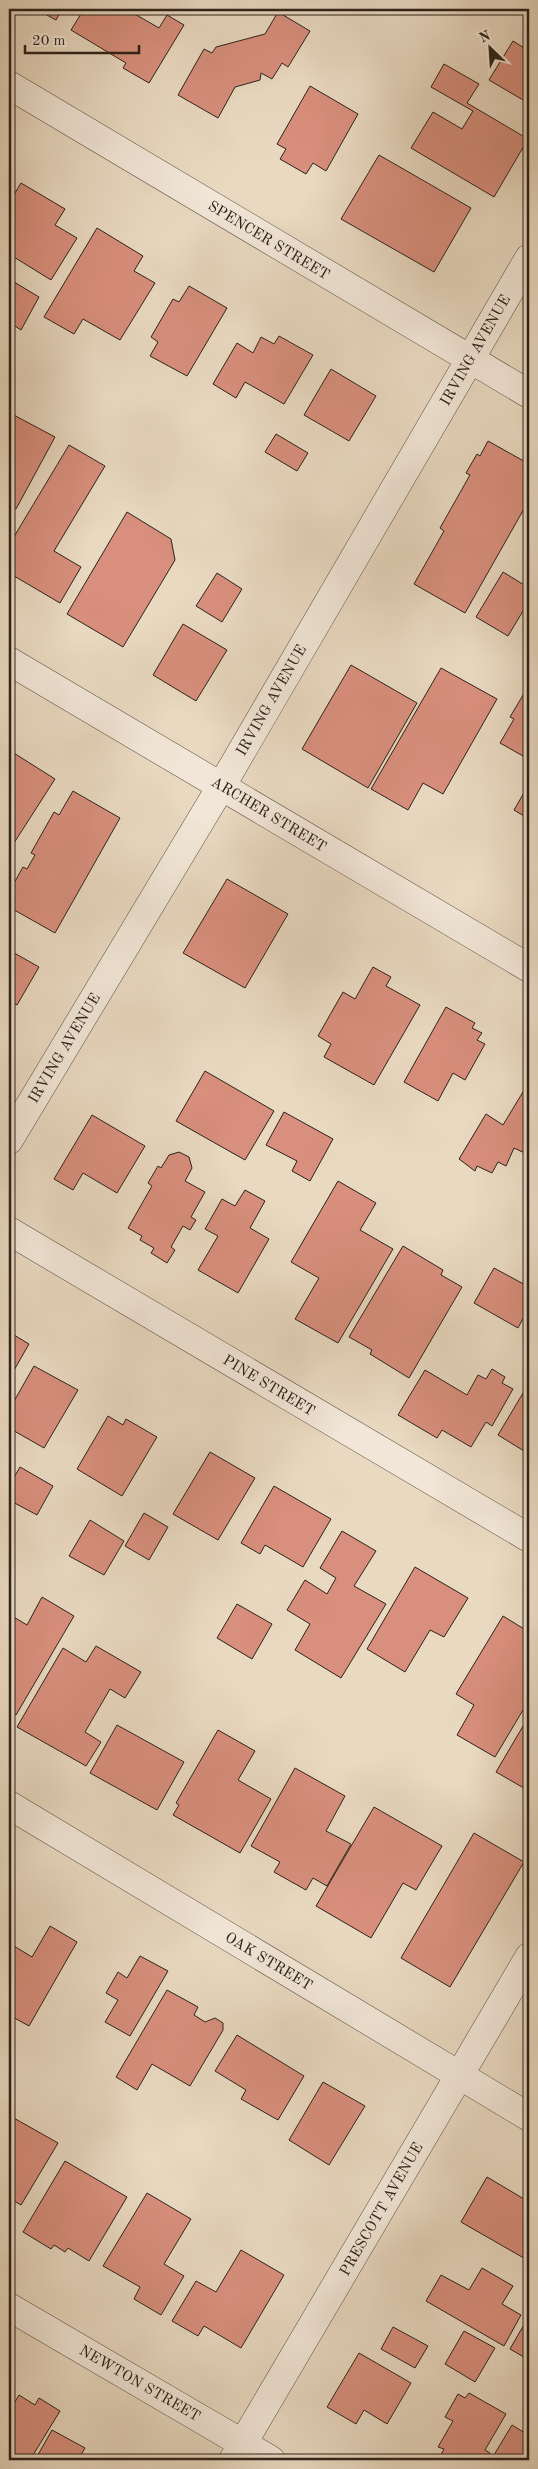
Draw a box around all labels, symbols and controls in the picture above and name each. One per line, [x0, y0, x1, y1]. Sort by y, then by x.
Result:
scale bar [25, 22, 139, 54]
north arrow [466, 22, 516, 72]
text: N [477, 28, 493, 46]
text: 20 m [32, 34, 66, 49]
street label: SPENCER STREET [205, 199, 332, 283]
street label: IRVING AVENUE [438, 293, 514, 409]
street label: IRVING AVENUE [234, 643, 310, 759]
street label: ARCHER STREET [208, 775, 328, 856]
street label: IRVING AVENUE [27, 991, 104, 1106]
street label: PINE STREET [220, 1353, 317, 1420]
street label: OAK STREET [222, 1930, 314, 1994]
street label: PRESCOTT AVENUE [338, 2140, 427, 2279]
street label: NEWTON STREET [76, 2344, 202, 2425]

